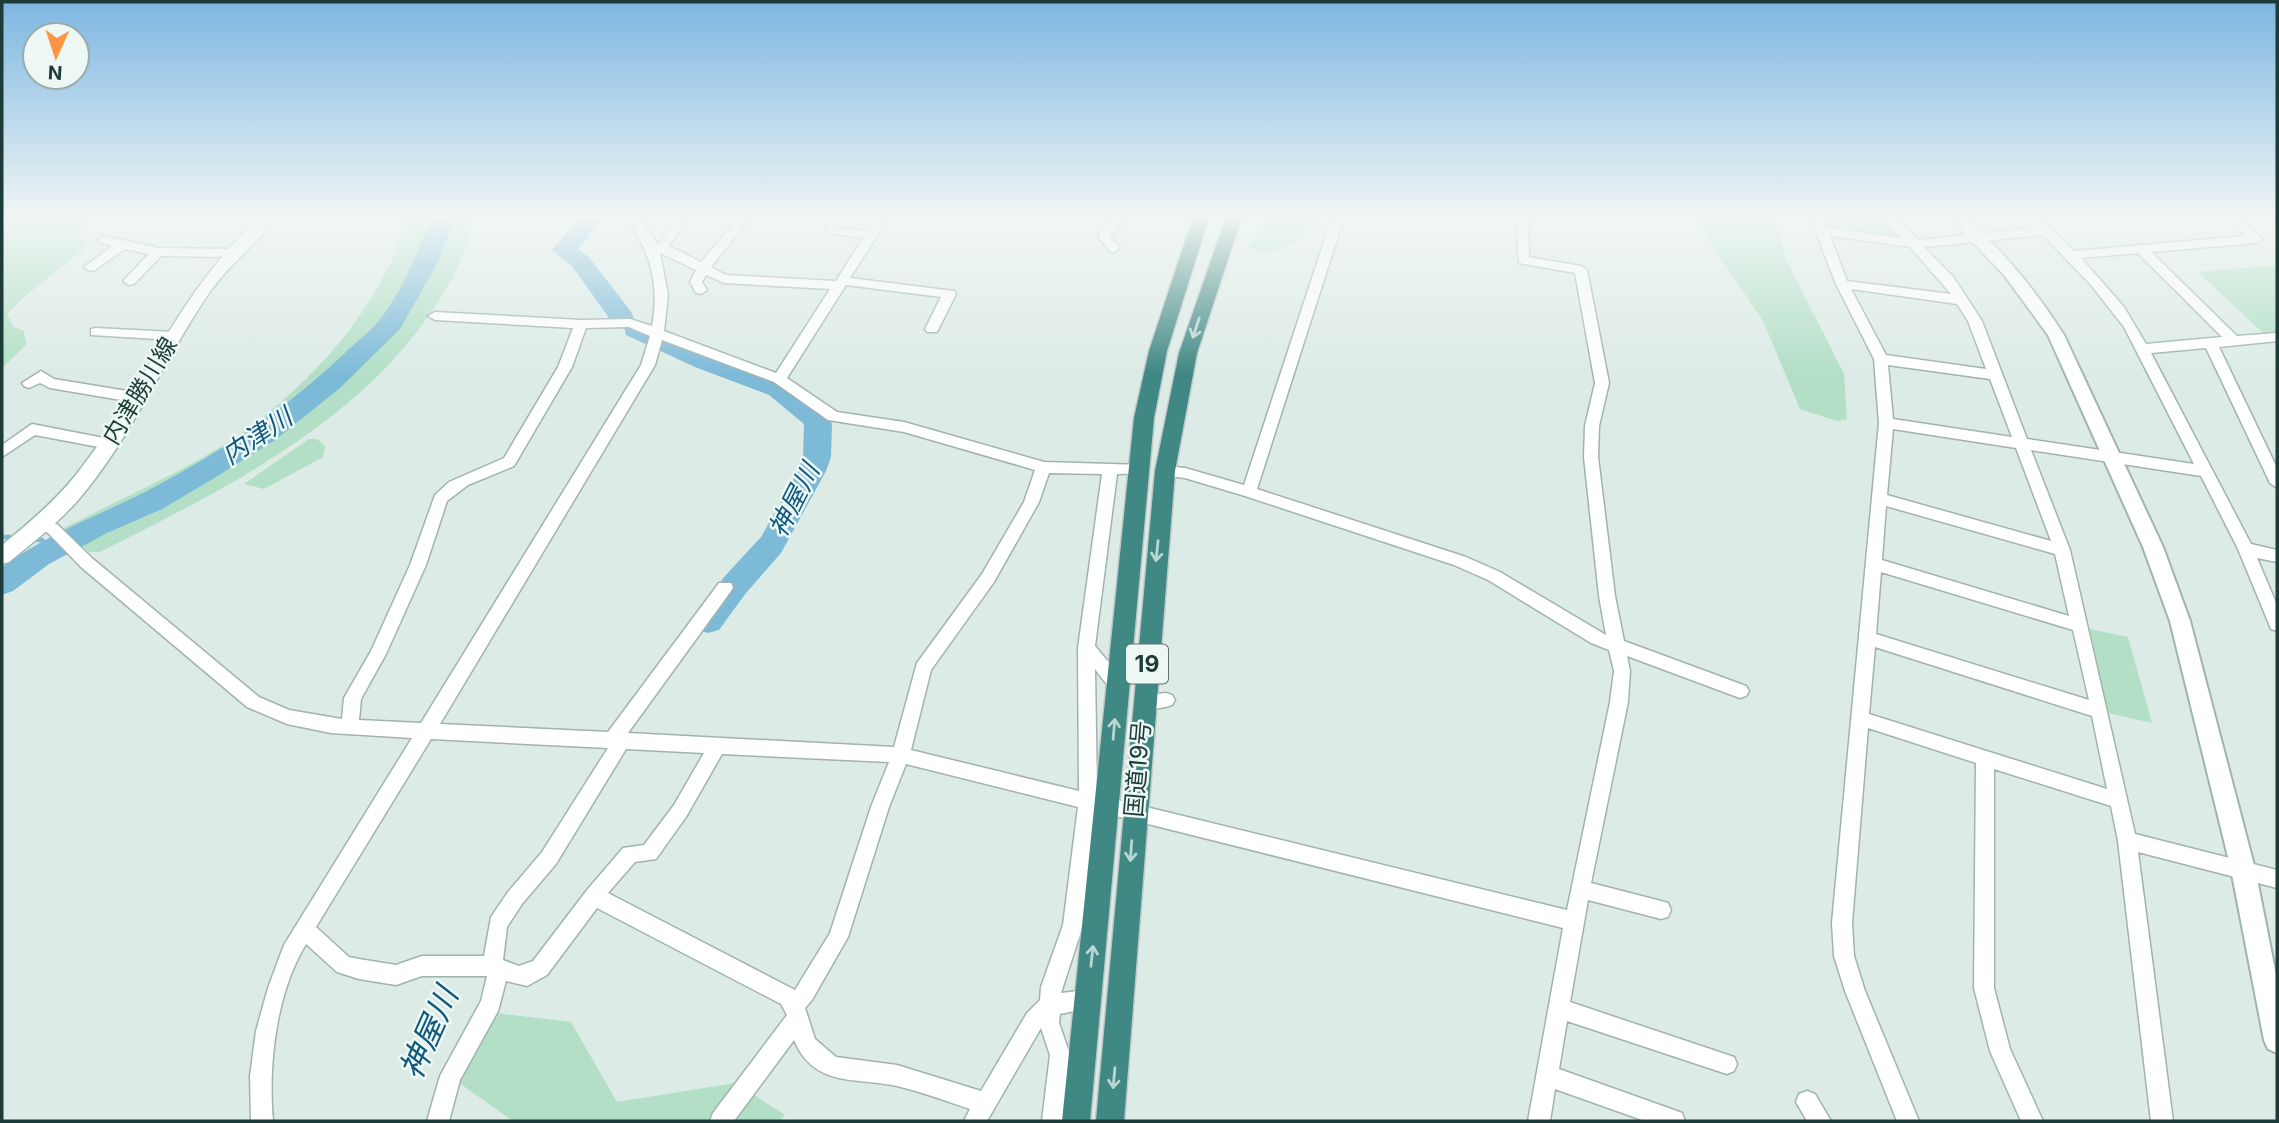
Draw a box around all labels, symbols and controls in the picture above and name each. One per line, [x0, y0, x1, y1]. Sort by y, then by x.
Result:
north arrow [21, 21, 91, 91]
text: N [47, 61, 63, 84]
one-way arrow [1189, 317, 1202, 339]
street label: 内津勝川線 [96, 332, 183, 450]
water label: 内津川 [216, 399, 300, 470]
water label: 神屋川 [762, 455, 826, 542]
one-way arrow [1150, 540, 1163, 562]
road number: 19 [1126, 644, 1168, 684]
one-way arrow [1108, 719, 1121, 741]
street label: 国道19号 [1119, 720, 1156, 818]
one-way arrow [1124, 839, 1137, 862]
one-way arrow [1086, 945, 1099, 968]
water label: 神屋川 [391, 978, 467, 1085]
one-way arrow [1107, 1066, 1120, 1089]

